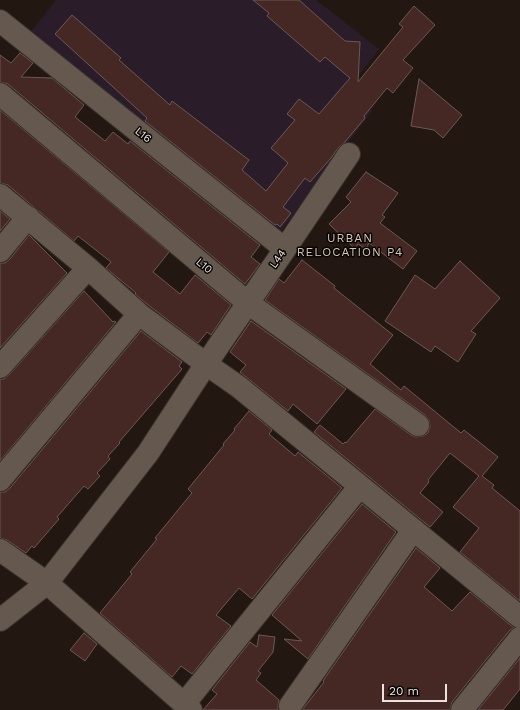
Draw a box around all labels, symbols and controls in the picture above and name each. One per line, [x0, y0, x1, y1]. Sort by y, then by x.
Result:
street label: L16 [132, 125, 154, 145]
district label: URBAN RELOCATION P4 [297, 231, 403, 259]
street label: L44 [267, 247, 289, 271]
street label: L10 [193, 255, 215, 277]
scale bar [384, 676, 449, 702]
text: 20 m [389, 684, 419, 698]

